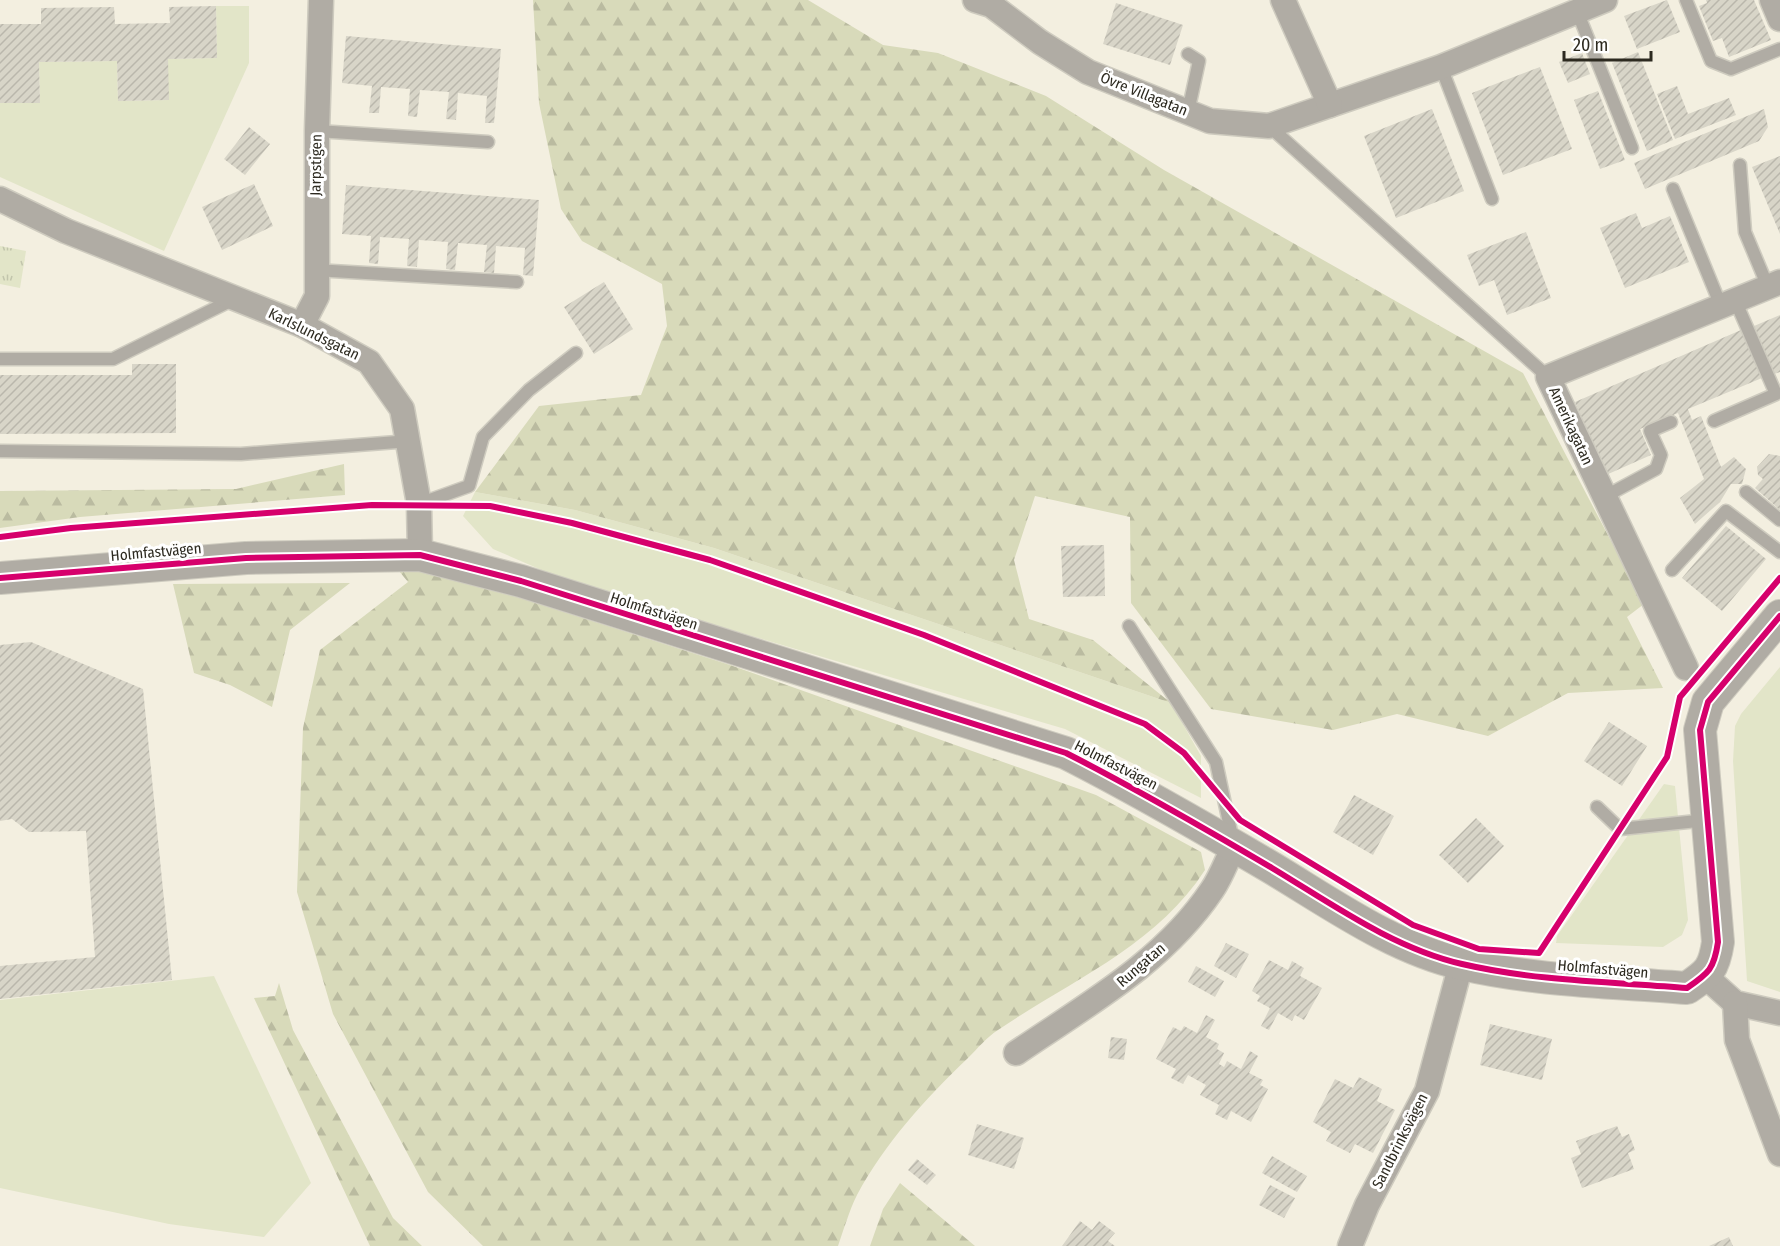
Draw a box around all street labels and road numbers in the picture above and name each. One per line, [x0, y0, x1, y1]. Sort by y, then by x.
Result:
street label: Övre Villagatan [1098, 68, 1190, 120]
street label: Jarpstigen [306, 134, 326, 196]
street label: Karlslundsgatan [266, 304, 362, 364]
street label: Amerikagatan [1545, 384, 1597, 468]
street label: Holmfastvägen [110, 539, 202, 565]
street label: Holmfastvägen [608, 588, 700, 634]
street label: Holmfastvägen [1071, 736, 1161, 794]
street label: Rungatan [1113, 939, 1169, 991]
street label: Holmfastvägen [1557, 956, 1649, 982]
street label: Sandbrinksvägen [1368, 1090, 1432, 1192]

